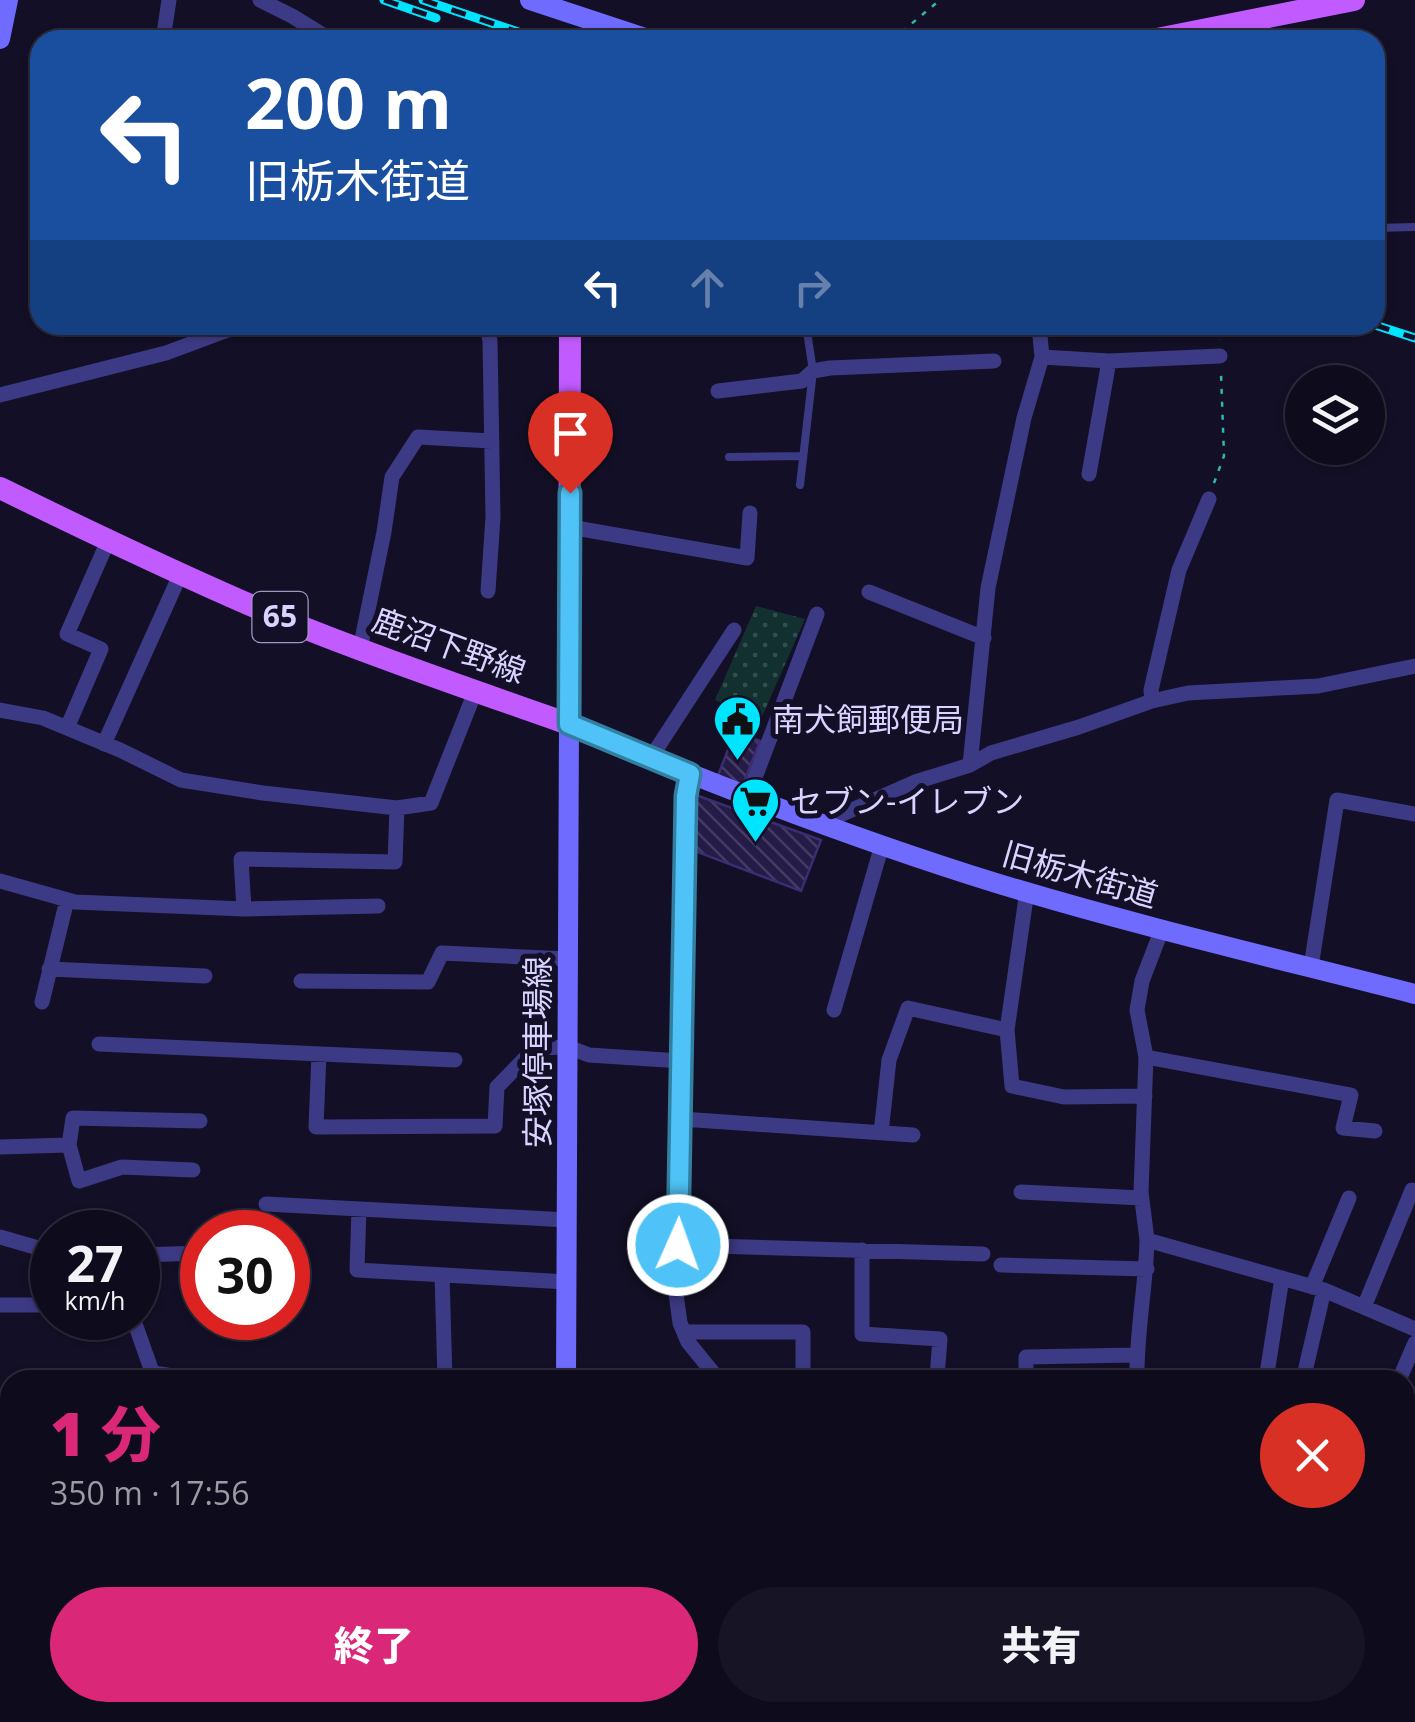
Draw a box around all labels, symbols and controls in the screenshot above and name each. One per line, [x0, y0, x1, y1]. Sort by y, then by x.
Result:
text: 200 m [245, 54, 452, 150]
icon: left [80, 70, 210, 200]
text: 旧栃木街道 [245, 149, 470, 210]
icon: left [575, 260, 630, 315]
icon: ahead [680, 260, 735, 315]
icon: right [785, 260, 840, 315]
map controls [1285, 365, 1385, 465]
button: layers [1285, 365, 1385, 465]
pin [528, 391, 613, 494]
icon: arrive [543, 406, 598, 461]
road number: 65 [252, 592, 308, 642]
street label: 鹿沼下野線 [367, 597, 532, 692]
public building icon: 南犬飼郵便局 [711, 694, 763, 762]
place label: 南犬飼郵便局 [772, 697, 964, 740]
supermarket icon: セブン-イレブン [729, 776, 781, 844]
place label: セブン-イレブン [790, 779, 1024, 822]
street label: 旧栃木街道 [998, 831, 1163, 916]
street label: 安塚停車場線 [515, 956, 558, 1148]
position arrow [626, 1193, 730, 1297]
speed limit sign: 30 [180, 1210, 310, 1340]
text: 27 [66, 1229, 124, 1297]
text: km/h [65, 1283, 125, 1317]
text: 1 分 [50, 1392, 161, 1474]
button: close [1260, 1403, 1365, 1508]
text: 350 m · 17:56 [50, 1471, 249, 1514]
button: 終了 [50, 1587, 698, 1702]
button: 共有 [718, 1587, 1365, 1702]

